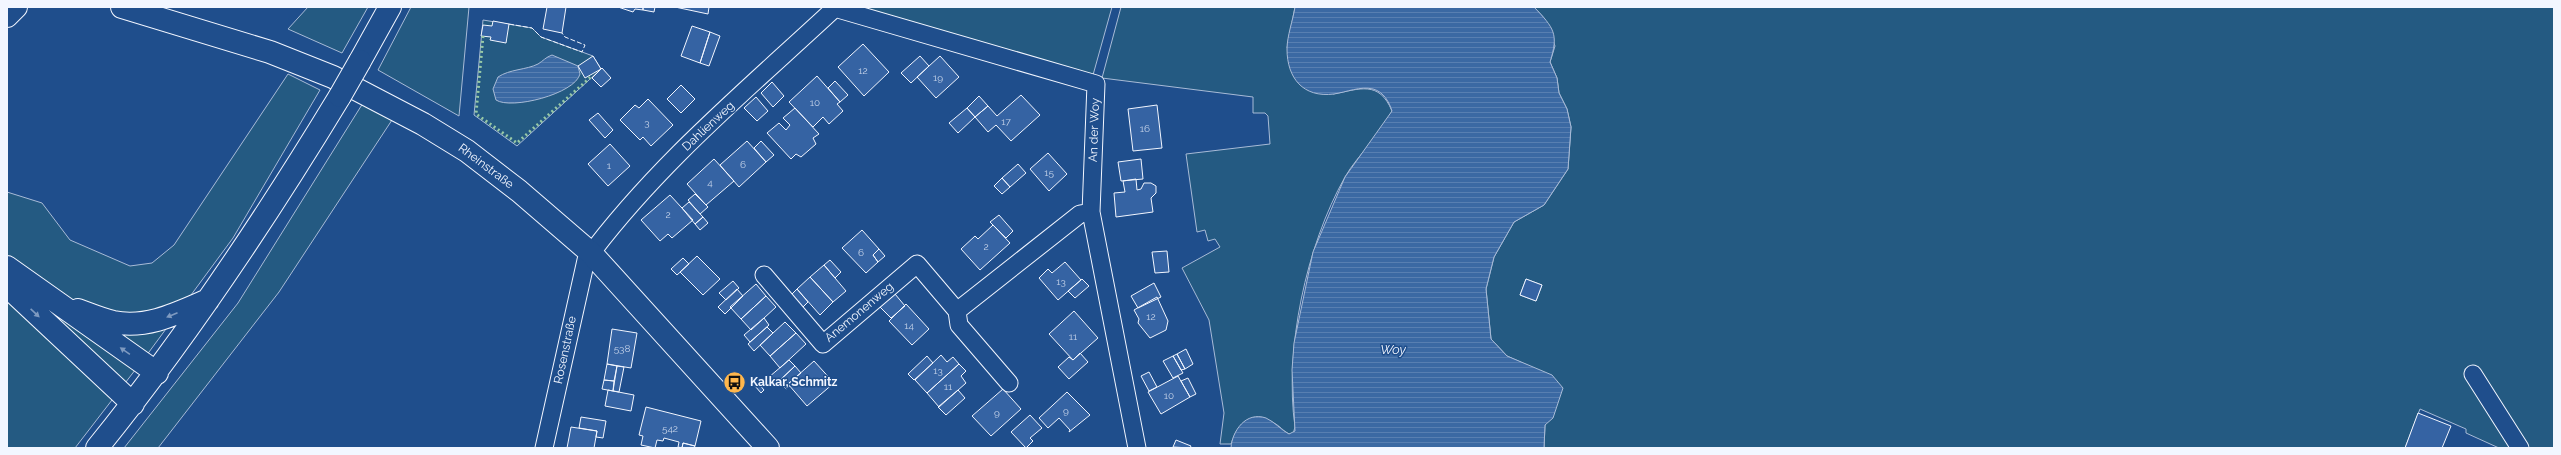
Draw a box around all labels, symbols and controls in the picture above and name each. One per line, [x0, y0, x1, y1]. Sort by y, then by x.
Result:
house number: 12 [858, 65, 868, 76]
house number: 19 [933, 72, 943, 83]
house number: 10 [810, 97, 820, 108]
street label: An der Woy [1086, 97, 1102, 162]
street label: Dahlienweg [679, 98, 737, 154]
house number: 17 [1001, 116, 1011, 127]
house number: 3 [644, 117, 650, 128]
house number: 16 [1140, 123, 1150, 134]
street label: Rheinstraße [456, 141, 516, 191]
house number: 6 [740, 159, 746, 170]
house number: 1 [607, 160, 612, 171]
house number: 15 [1044, 167, 1054, 178]
house number: 4 [707, 177, 713, 188]
house number: 2 [665, 209, 671, 220]
house number: 2 [983, 241, 989, 252]
house number: 6 [858, 247, 864, 258]
house number: 13 [1056, 276, 1066, 287]
street label: Anemonenweg [822, 279, 896, 345]
one-way arrow [31, 308, 40, 317]
house number: 12 [1146, 311, 1156, 322]
one-way arrow [167, 312, 178, 318]
street label: Rosenstraße [551, 315, 579, 385]
house number: 14 [904, 320, 914, 331]
house number: 11 [1069, 331, 1078, 342]
water label: Woy [1380, 342, 1407, 357]
house number: 538 [614, 343, 630, 354]
one-way arrow [119, 347, 130, 355]
house number: 13 [933, 365, 943, 376]
bus stop icon: Kalkar, Schmitz [721, 369, 747, 395]
place label: Kalkar, Schmitz [750, 375, 838, 389]
house number: 11 [944, 381, 953, 392]
house number: 10 [1164, 390, 1174, 401]
house number: 9 [1063, 405, 1069, 416]
house number: 9 [994, 407, 1000, 418]
house number: 542 [662, 423, 678, 434]

